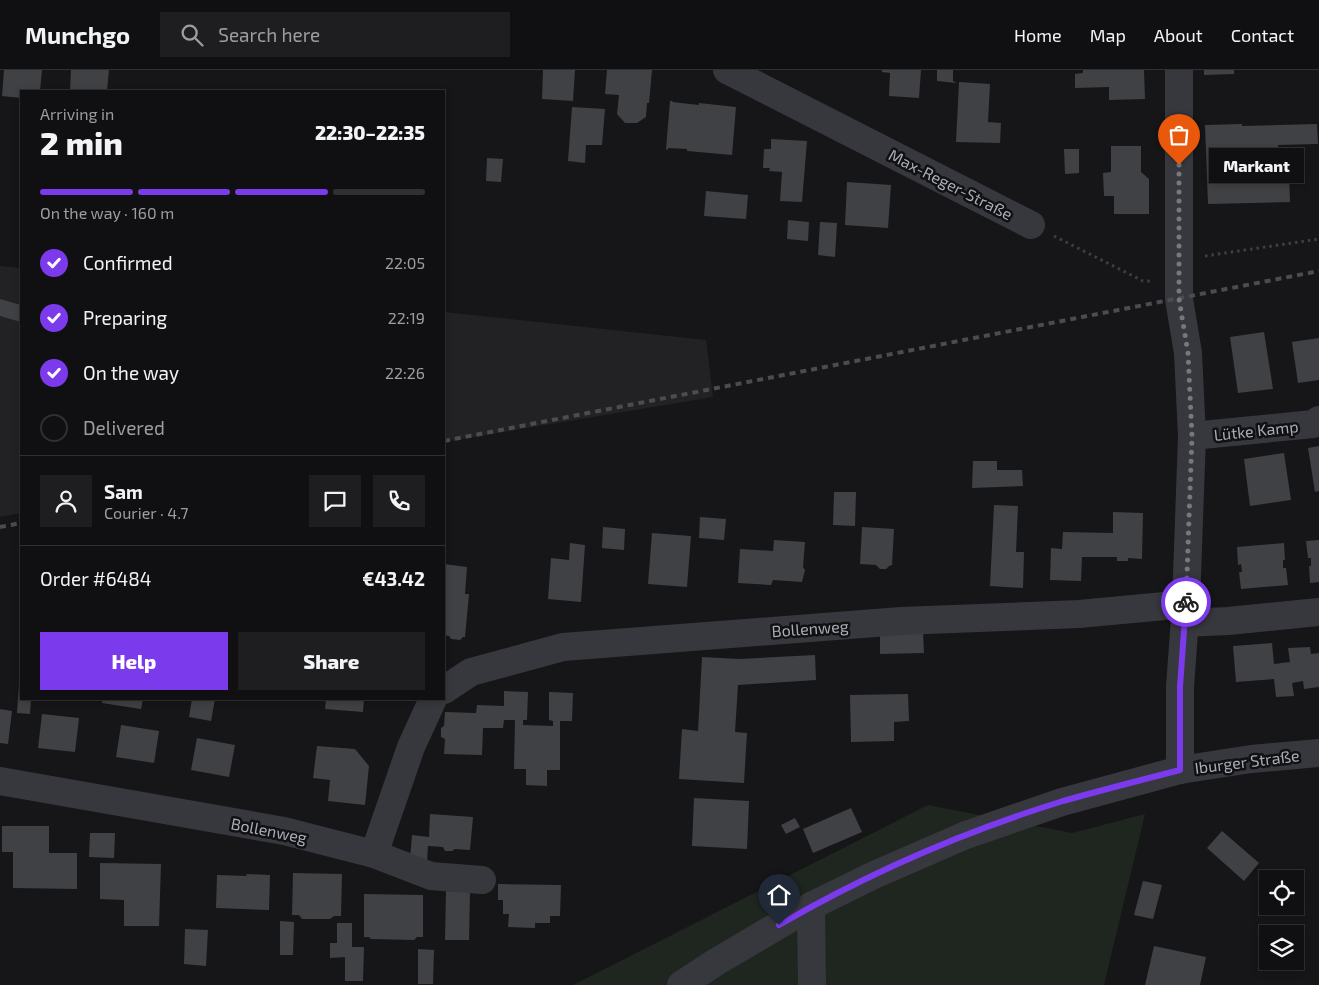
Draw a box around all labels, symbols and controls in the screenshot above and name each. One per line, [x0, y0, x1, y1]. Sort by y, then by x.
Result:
search box [160, 12, 510, 57]
text: Munchgo [25, 20, 130, 49]
icon: search [178, 21, 206, 49]
text: Search here [218, 23, 320, 46]
text: Home [1014, 24, 1062, 46]
text: Map [1090, 24, 1126, 46]
text: About [1154, 24, 1203, 46]
text: Contact [1231, 24, 1294, 46]
text: Arriving in [40, 104, 114, 123]
pin [1158, 114, 1200, 165]
text: 22:30–22:35 [315, 121, 425, 144]
icon: bag [1165, 121, 1193, 149]
text: 2 min [40, 123, 123, 161]
street label: Max-Reger-Straße [886, 145, 1016, 223]
callout: Markant [1209, 148, 1304, 182]
text: Markant [1223, 156, 1290, 175]
text: On the way · 160 m [40, 203, 174, 222]
icon: check [40, 249, 68, 277]
text: Confirmed [83, 251, 173, 274]
text: 22:05 [385, 253, 425, 272]
icon: check [40, 304, 68, 332]
text: Preparing [83, 306, 167, 329]
text: 22:19 [388, 308, 425, 327]
icon: check [40, 359, 68, 387]
text: On the way [83, 361, 179, 384]
text: 22:26 [385, 363, 425, 382]
text: Delivered [83, 416, 165, 439]
street label: Lütke Kamp [1213, 416, 1299, 444]
button: person [40, 475, 92, 527]
button: chat [309, 475, 361, 527]
button: phone [373, 475, 425, 527]
text: Sam [104, 480, 143, 503]
text: Courier · 4.7 [104, 503, 188, 522]
text: Order #6484 [40, 567, 151, 590]
text: €43.42 [362, 567, 425, 590]
courier [1161, 577, 1211, 627]
icon: bike [1172, 588, 1200, 616]
street label: Bollenweg [771, 616, 849, 640]
button: Help [40, 632, 228, 690]
button: Share [238, 632, 425, 690]
street label: Iburger Straße [1194, 745, 1300, 777]
street label: Bollenweg [229, 813, 309, 847]
map controls [1259, 870, 1304, 970]
button: locate [1259, 870, 1304, 915]
pin [758, 874, 800, 925]
icon: home [765, 881, 793, 909]
button: layers [1259, 925, 1304, 970]

